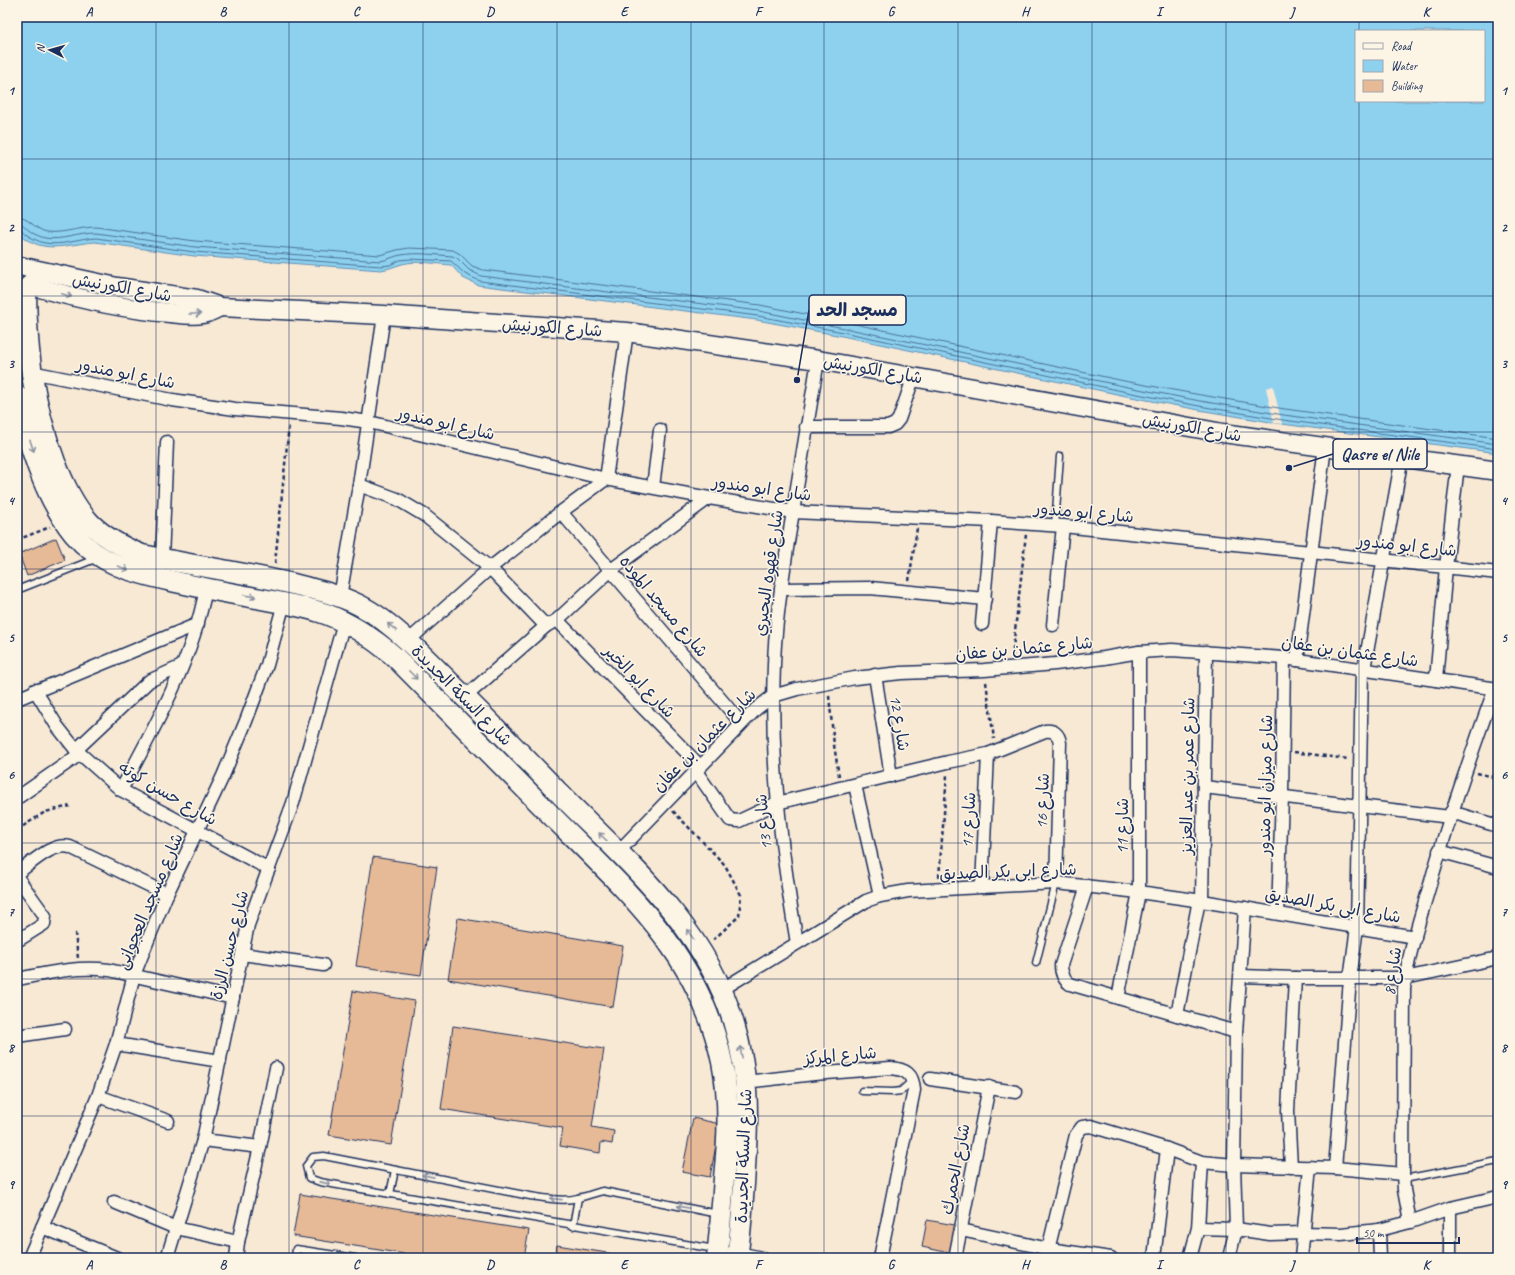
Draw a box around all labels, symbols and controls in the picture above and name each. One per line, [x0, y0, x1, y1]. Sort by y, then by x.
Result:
text: A [86, 4, 94, 20]
text: B [220, 4, 228, 20]
text: C [353, 4, 361, 20]
text: D [486, 4, 495, 20]
text: E [621, 4, 630, 20]
text: F [755, 4, 764, 20]
text: G [888, 4, 896, 20]
text: H [1021, 4, 1031, 20]
text: I [1156, 4, 1165, 20]
text: J [1289, 4, 1296, 20]
text: K [1423, 4, 1433, 20]
north arrow [30, 30, 70, 70]
legend [1355, 30, 1485, 102]
text: Road [1391, 38, 1413, 54]
text: N [33, 43, 48, 53]
text: Water [1391, 58, 1419, 74]
text: Building [1391, 78, 1423, 94]
text: 1 [8, 83, 16, 99]
text: 1 [1501, 83, 1509, 99]
text: 2 [8, 220, 15, 236]
text: 2 [1501, 220, 1508, 236]
street label: شارع الكورنيش [70, 268, 173, 308]
one-way arrow [60, 292, 73, 299]
callout: مسجد الحد [809, 295, 906, 325]
text: مسجد الحد [816, 299, 898, 321]
one-way arrow [188, 310, 201, 318]
street label: شارع الكورنيش [501, 314, 603, 342]
street label: شارع الكورنيش [821, 350, 924, 390]
street label: شارع ابو مندور [73, 353, 177, 394]
text: 3 [8, 356, 15, 372]
text: 3 [1501, 356, 1508, 372]
street label: شارع ابو مندور [393, 402, 497, 446]
street label: شارع الكورنيش [1140, 408, 1243, 448]
callout: Qasre el Nile [1333, 439, 1427, 469]
one-way arrow [29, 440, 36, 453]
text: Qasre el Nile [1341, 443, 1421, 465]
street label: شارع ابو مندور [709, 471, 813, 507]
text: 4 [8, 493, 16, 509]
text: 4 [1501, 493, 1509, 509]
street label: شارع ابو مندور [1031, 498, 1135, 528]
street label: شارع قهوه البحيري [749, 509, 790, 638]
street label: شارع ابو مندور [1354, 530, 1458, 562]
street label: شارع مسجد الموده [614, 551, 712, 662]
one-way arrow [116, 565, 128, 573]
one-way arrow [243, 593, 256, 601]
one-way arrow [387, 622, 397, 631]
text: 5 [8, 630, 15, 646]
text: 5 [1501, 630, 1508, 646]
street label: شارع عثمان بن عفان [1280, 631, 1420, 672]
street label: شارع عثمان بن عفان [954, 632, 1094, 666]
street label: شارع ابو الخير [597, 639, 680, 723]
street label: شارع السكة الجديدة [406, 640, 517, 751]
one-way arrow [408, 670, 418, 680]
street label: شارع عثمان بن عفان [648, 684, 761, 797]
street label: شارع 12 [884, 694, 914, 753]
street label: شارع عمر بن عبد العزيز [1176, 697, 1200, 857]
street label: شارع ميزان ابو مندور [1254, 714, 1278, 858]
street label: شارع حسن كوته [114, 757, 221, 831]
text: 6 [8, 767, 15, 783]
text: 6 [1501, 767, 1508, 783]
street label: شارع 16 [1031, 773, 1055, 830]
street label: شارع 17 [957, 791, 981, 849]
street label: شارع 13 [750, 793, 778, 851]
street label: شارع 11 [1112, 798, 1134, 854]
street label: شارع مسجد العجوانى [111, 830, 189, 973]
one-way arrow [598, 832, 608, 842]
street label: شارع ابى بكر الصديق [939, 859, 1077, 885]
street label: شارع ابى بكر الصديق [1263, 883, 1402, 929]
street label: شارع حسن الرزة [206, 888, 254, 1002]
text: 7 [8, 904, 15, 920]
text: 7 [1501, 904, 1508, 920]
one-way arrow [686, 928, 694, 939]
street label: شارع 8 [1379, 946, 1407, 997]
text: 8 [8, 1040, 16, 1056]
text: 8 [1501, 1040, 1509, 1056]
street label: شارع المركز [800, 1042, 878, 1070]
one-way arrow [737, 1046, 745, 1059]
street label: شارع السكة الجديدة [731, 1088, 757, 1224]
street label: شارع الجمرك [936, 1122, 976, 1217]
one-way arrow [422, 1172, 435, 1180]
text: 9 [8, 1177, 15, 1193]
text: 9 [1501, 1177, 1508, 1193]
one-way arrow [319, 1179, 332, 1187]
one-way arrow [550, 1195, 563, 1203]
one-way arrow [677, 1203, 690, 1211]
scale bar [1357, 1219, 1459, 1245]
text: 50 m [1363, 1225, 1385, 1241]
text: A [86, 1257, 94, 1273]
text: B [220, 1257, 228, 1273]
text: C [353, 1257, 361, 1273]
text: D [486, 1257, 495, 1273]
text: E [621, 1257, 630, 1273]
text: F [755, 1257, 764, 1273]
text: G [888, 1257, 896, 1273]
text: H [1021, 1257, 1031, 1273]
text: I [1156, 1257, 1165, 1273]
text: J [1289, 1257, 1296, 1273]
text: K [1423, 1257, 1433, 1273]

